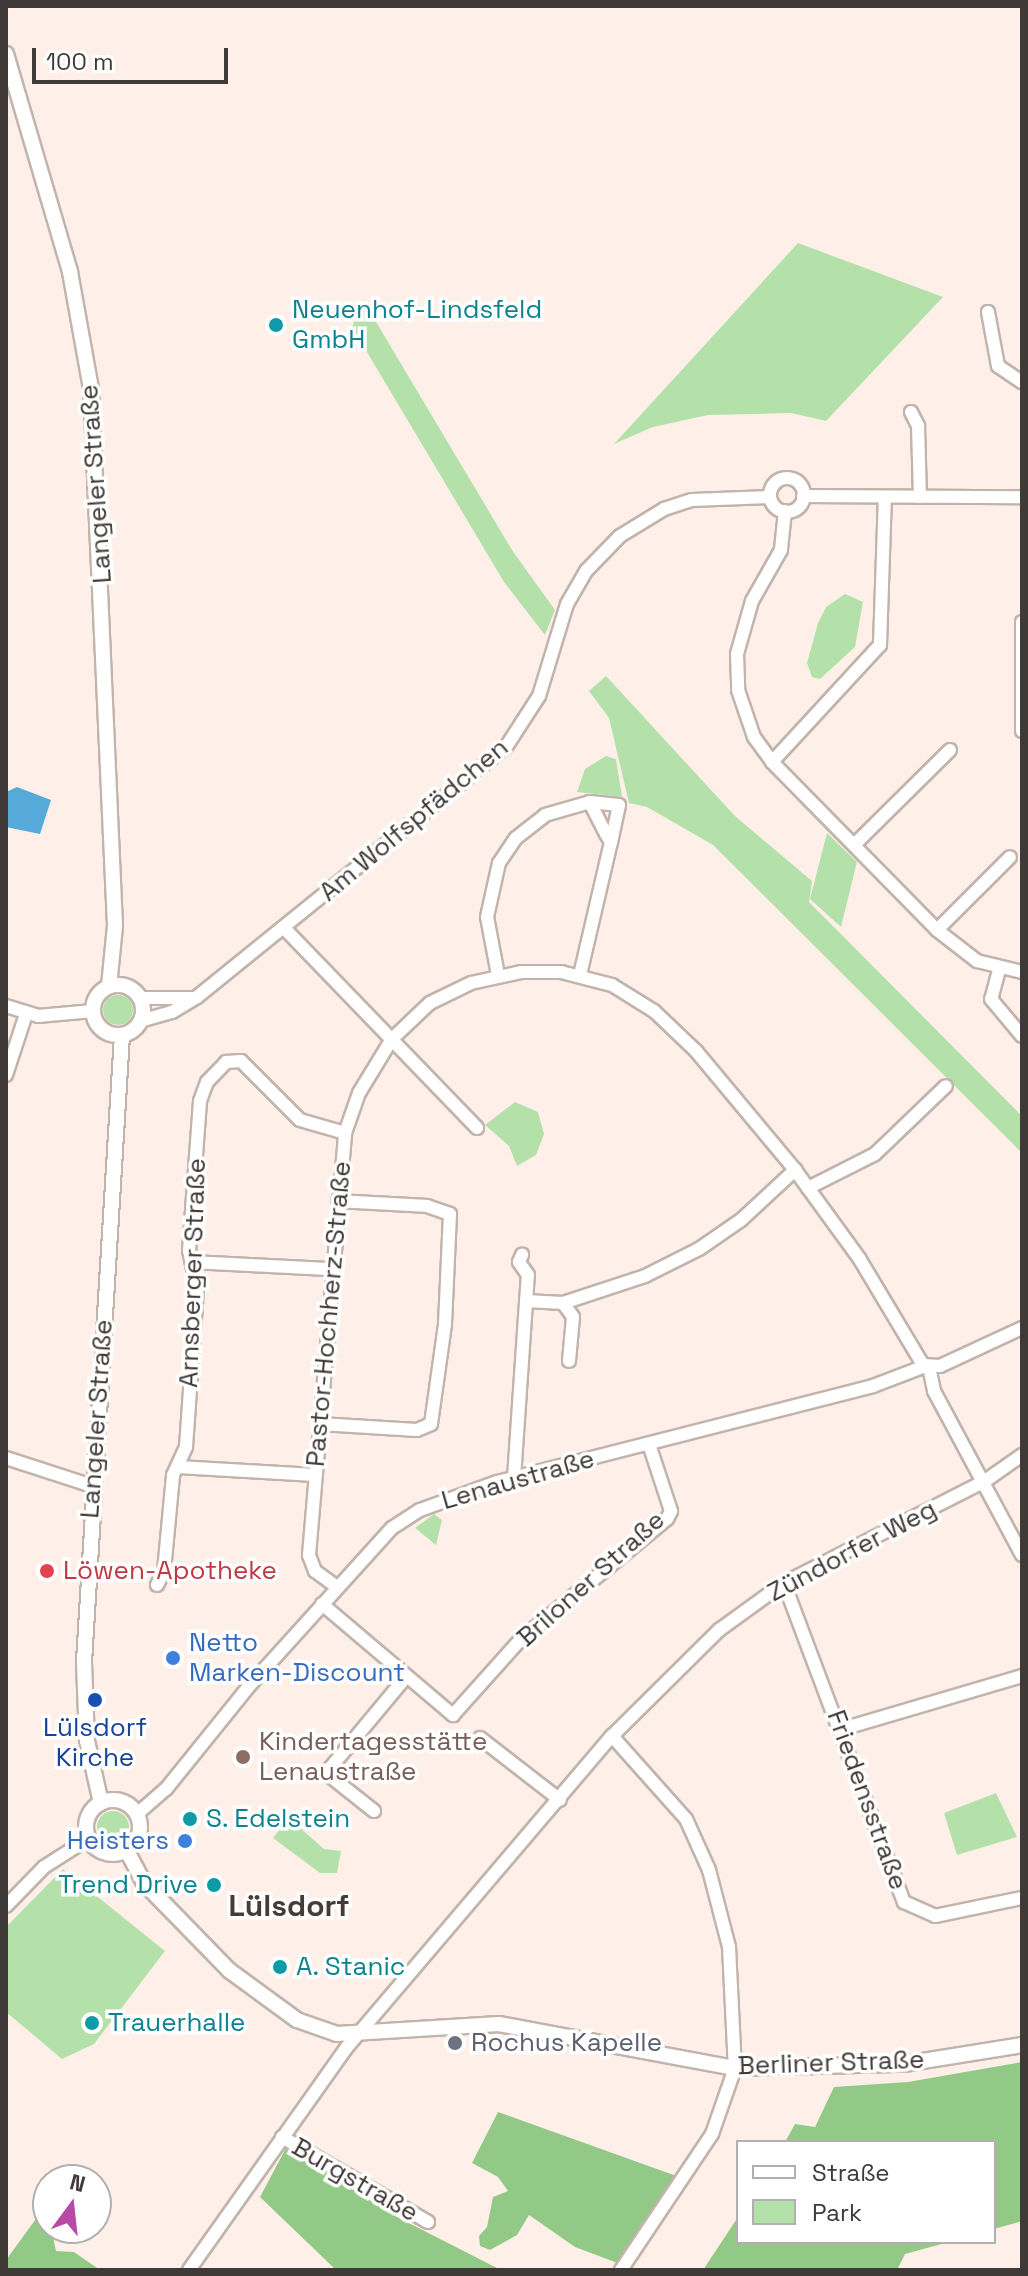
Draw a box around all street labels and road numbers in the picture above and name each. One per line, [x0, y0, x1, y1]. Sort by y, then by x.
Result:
street label: Langeler Straße [73, 383, 119, 585]
street label: Am Wolfspfädchen [313, 732, 515, 908]
street label: Arnsberger Straße [173, 1158, 213, 1388]
street label: Pastor-Hochherz-Straße [300, 1160, 358, 1468]
street label: Langeler Straße [74, 1318, 120, 1520]
street label: Lenaustraße [438, 1443, 598, 1517]
street label: Zündorfer Weg [762, 1493, 942, 1609]
street label: Briloner Straße [511, 1505, 671, 1653]
street label: Friedensstraße [820, 1706, 914, 1894]
street label: Berliner Straße [737, 2044, 925, 2082]
street label: Burgstraße [286, 2131, 424, 2229]

